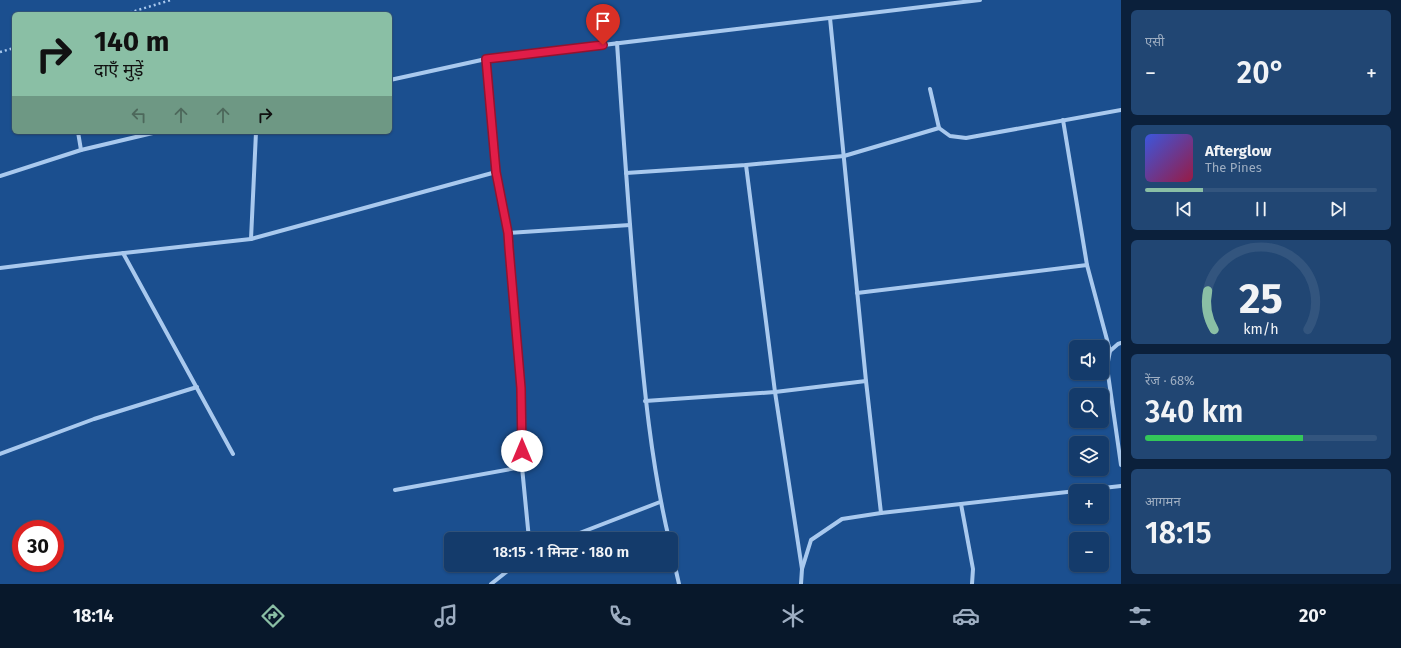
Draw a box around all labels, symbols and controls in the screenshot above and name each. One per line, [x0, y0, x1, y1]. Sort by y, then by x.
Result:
pin [586, 4, 620, 45]
icon: arrive [592, 10, 614, 32]
text: 140 m [94, 25, 170, 58]
icon: right [28, 28, 80, 80]
text: एसी [1145, 34, 1164, 49]
text: 20° [1237, 55, 1285, 91]
text: दाएँ मुड़ें [94, 59, 143, 81]
text: − [1145, 60, 1156, 87]
text: + [1366, 60, 1377, 87]
icon: left [128, 104, 150, 126]
icon: ahead [170, 104, 192, 126]
icon: ahead [212, 104, 234, 126]
icon: right [254, 104, 276, 126]
text: Afterglow [1205, 142, 1271, 160]
text: The Pines [1205, 160, 1262, 175]
icon: previous [1173, 198, 1195, 220]
icon: pause [1250, 198, 1272, 220]
icon: next [1327, 198, 1349, 220]
text: 25 [1239, 274, 1283, 324]
text: km/h [1243, 321, 1279, 338]
map controls [1069, 340, 1109, 572]
button: sound [1069, 340, 1109, 380]
text: रेंज · 68% [1145, 373, 1195, 388]
button: search [1069, 388, 1109, 428]
text: 340 km [1145, 394, 1243, 430]
position arrow [501, 430, 543, 472]
button: layers [1069, 436, 1109, 476]
button: + [1069, 484, 1109, 524]
text: आगमन [1145, 494, 1181, 509]
text: 18:15 [1145, 515, 1212, 551]
speed limit sign: 30 [12, 520, 64, 572]
button: − [1069, 532, 1109, 572]
text: 18:15 · 1 मिनट · 180 m [493, 543, 629, 561]
icon: directions [259, 602, 287, 630]
icon: music [432, 602, 460, 630]
icon: phone [606, 602, 634, 630]
icon: climate [779, 602, 807, 630]
icon: car [952, 602, 980, 630]
icon: filters [1126, 602, 1154, 630]
text: 18:14 [73, 605, 114, 627]
text: 20° [1299, 605, 1328, 627]

